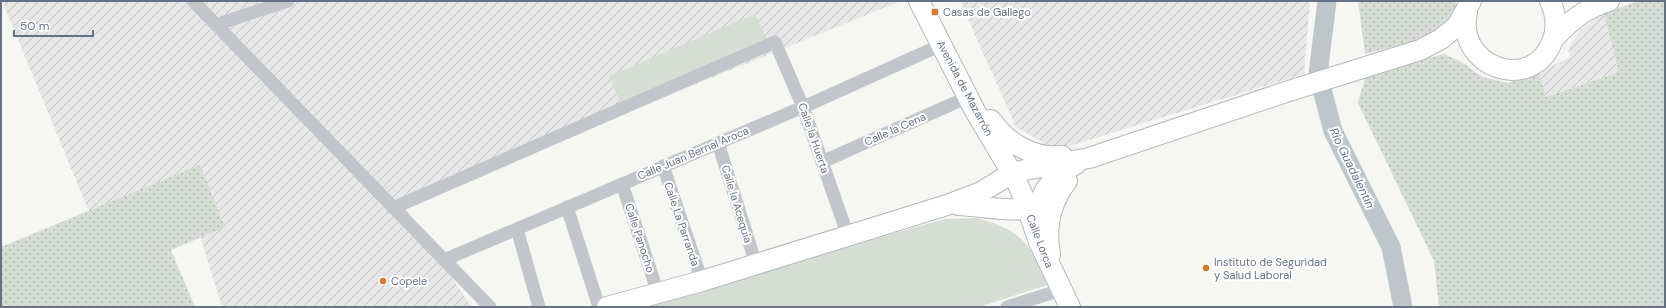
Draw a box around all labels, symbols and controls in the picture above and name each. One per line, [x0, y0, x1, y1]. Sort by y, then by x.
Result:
place label: Casas de Gallego [943, 5, 1031, 19]
marker: Casas de Gallego [930, 7, 940, 17]
scale bar [14, 12, 93, 38]
text: 50 m [20, 18, 49, 34]
street label: Avenida de Mazarrón [934, 38, 996, 138]
street label: Calle la Huerta [795, 101, 833, 175]
street label: Calle la Cena [862, 109, 928, 149]
street label: Calle Juan Bernal Aroca [635, 123, 751, 183]
water label: Río Guadalentín [1326, 125, 1378, 211]
street label: Calle la Acequia [719, 163, 755, 245]
street label: Calle La Parranda [661, 180, 703, 268]
street label: Calle Panocho [622, 202, 658, 274]
street label: Calle Lorca [1023, 212, 1057, 270]
place label: Instituto de Seguridad y Salud Laboral [1214, 255, 1327, 282]
marker: Instituto de Seguridad y Salud Laboral [1201, 263, 1211, 273]
place label: Copele [391, 274, 427, 288]
marker: Copele [378, 276, 388, 286]

